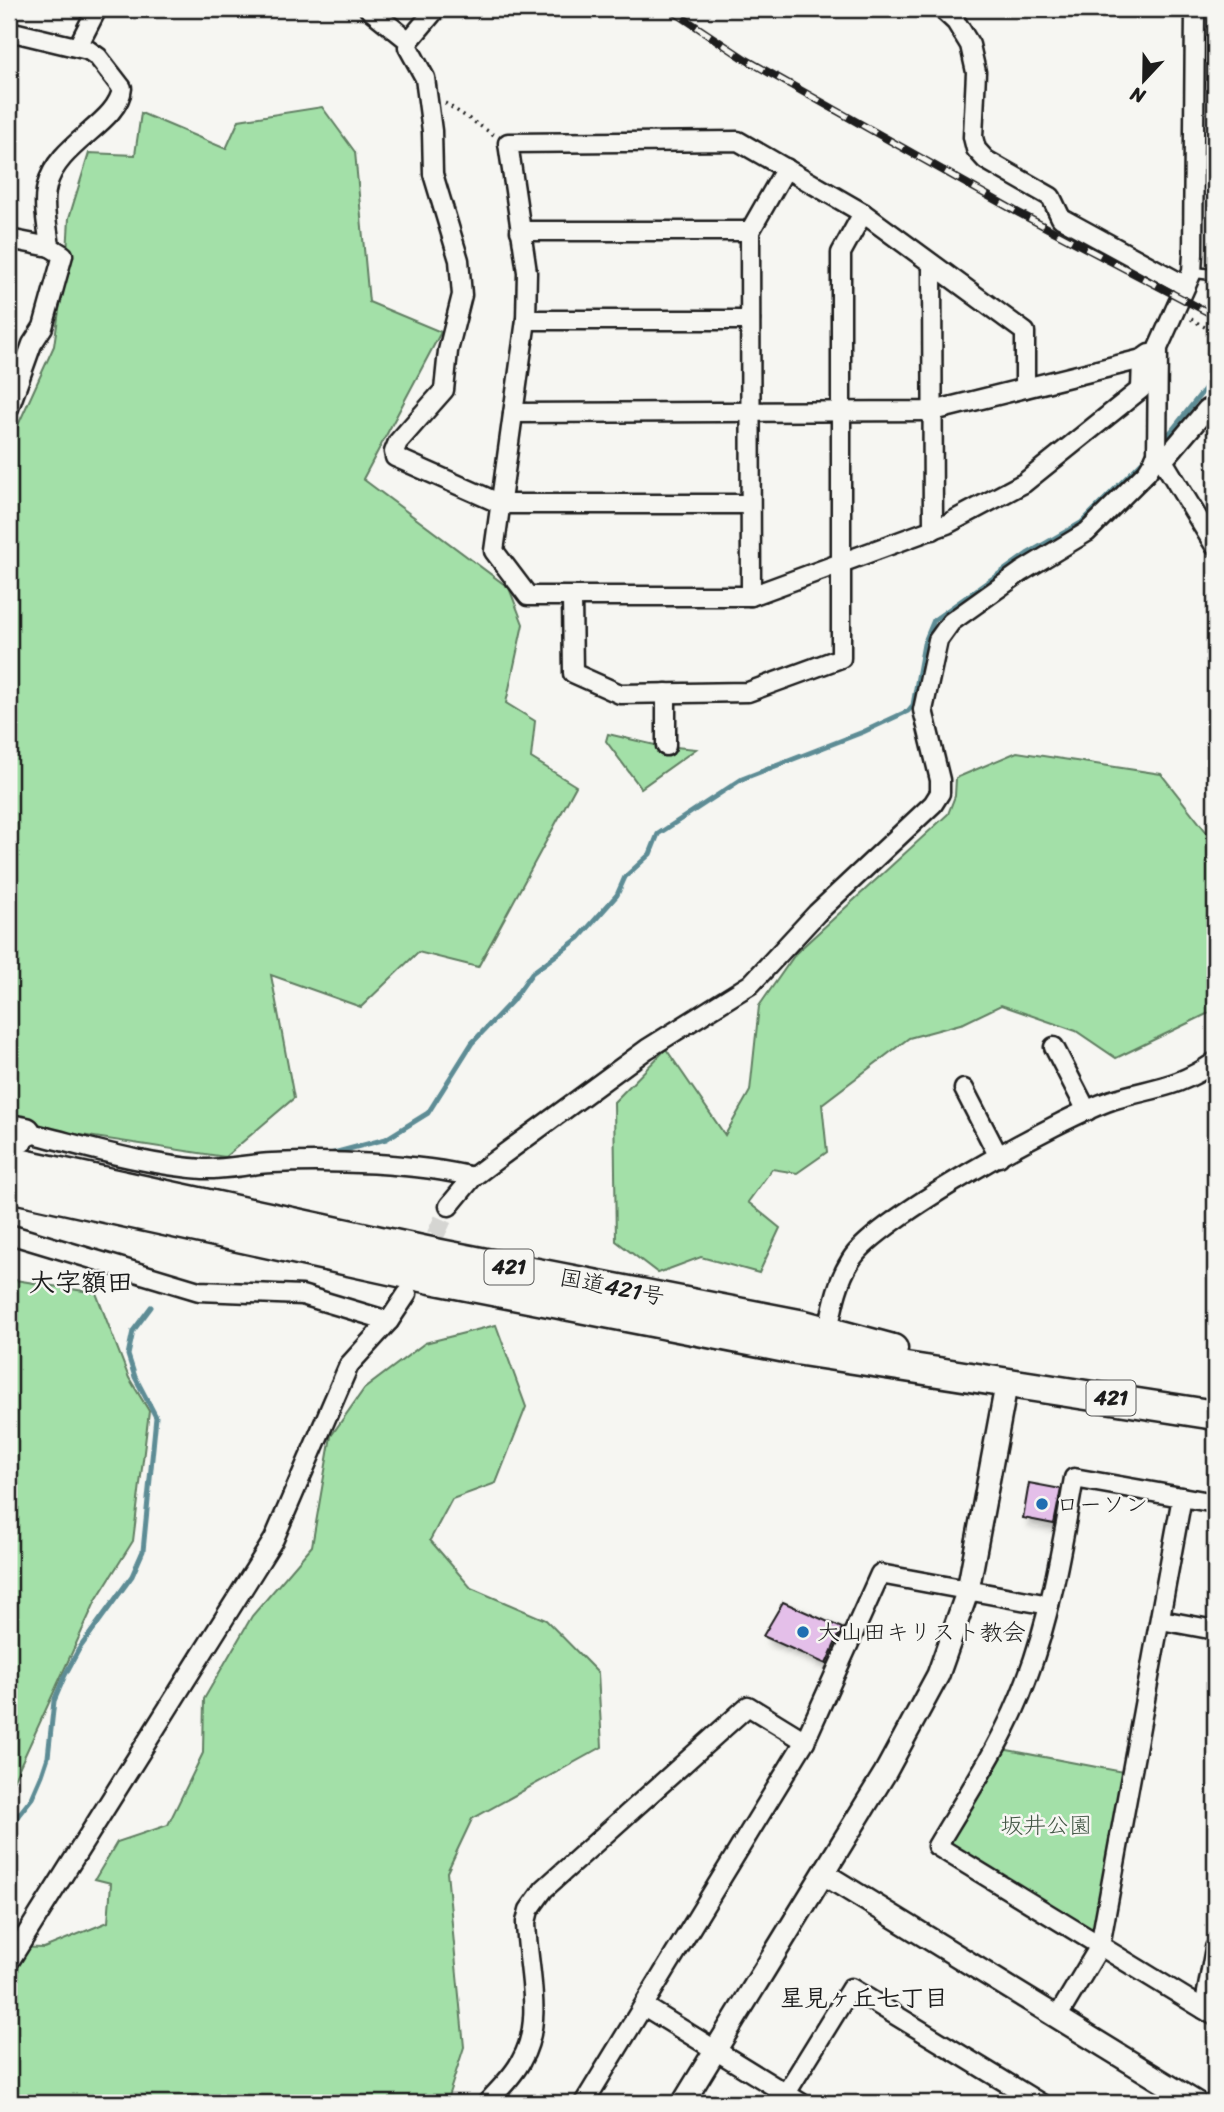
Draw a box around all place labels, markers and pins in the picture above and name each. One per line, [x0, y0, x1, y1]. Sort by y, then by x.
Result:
place label: ローソン [1056, 1484, 1148, 1525]
marker: ローソン [1034, 1496, 1050, 1512]
place label: 大山田キリスト教会 [817, 1612, 1026, 1653]
marker: 大山田キリスト教会 [795, 1624, 811, 1640]

